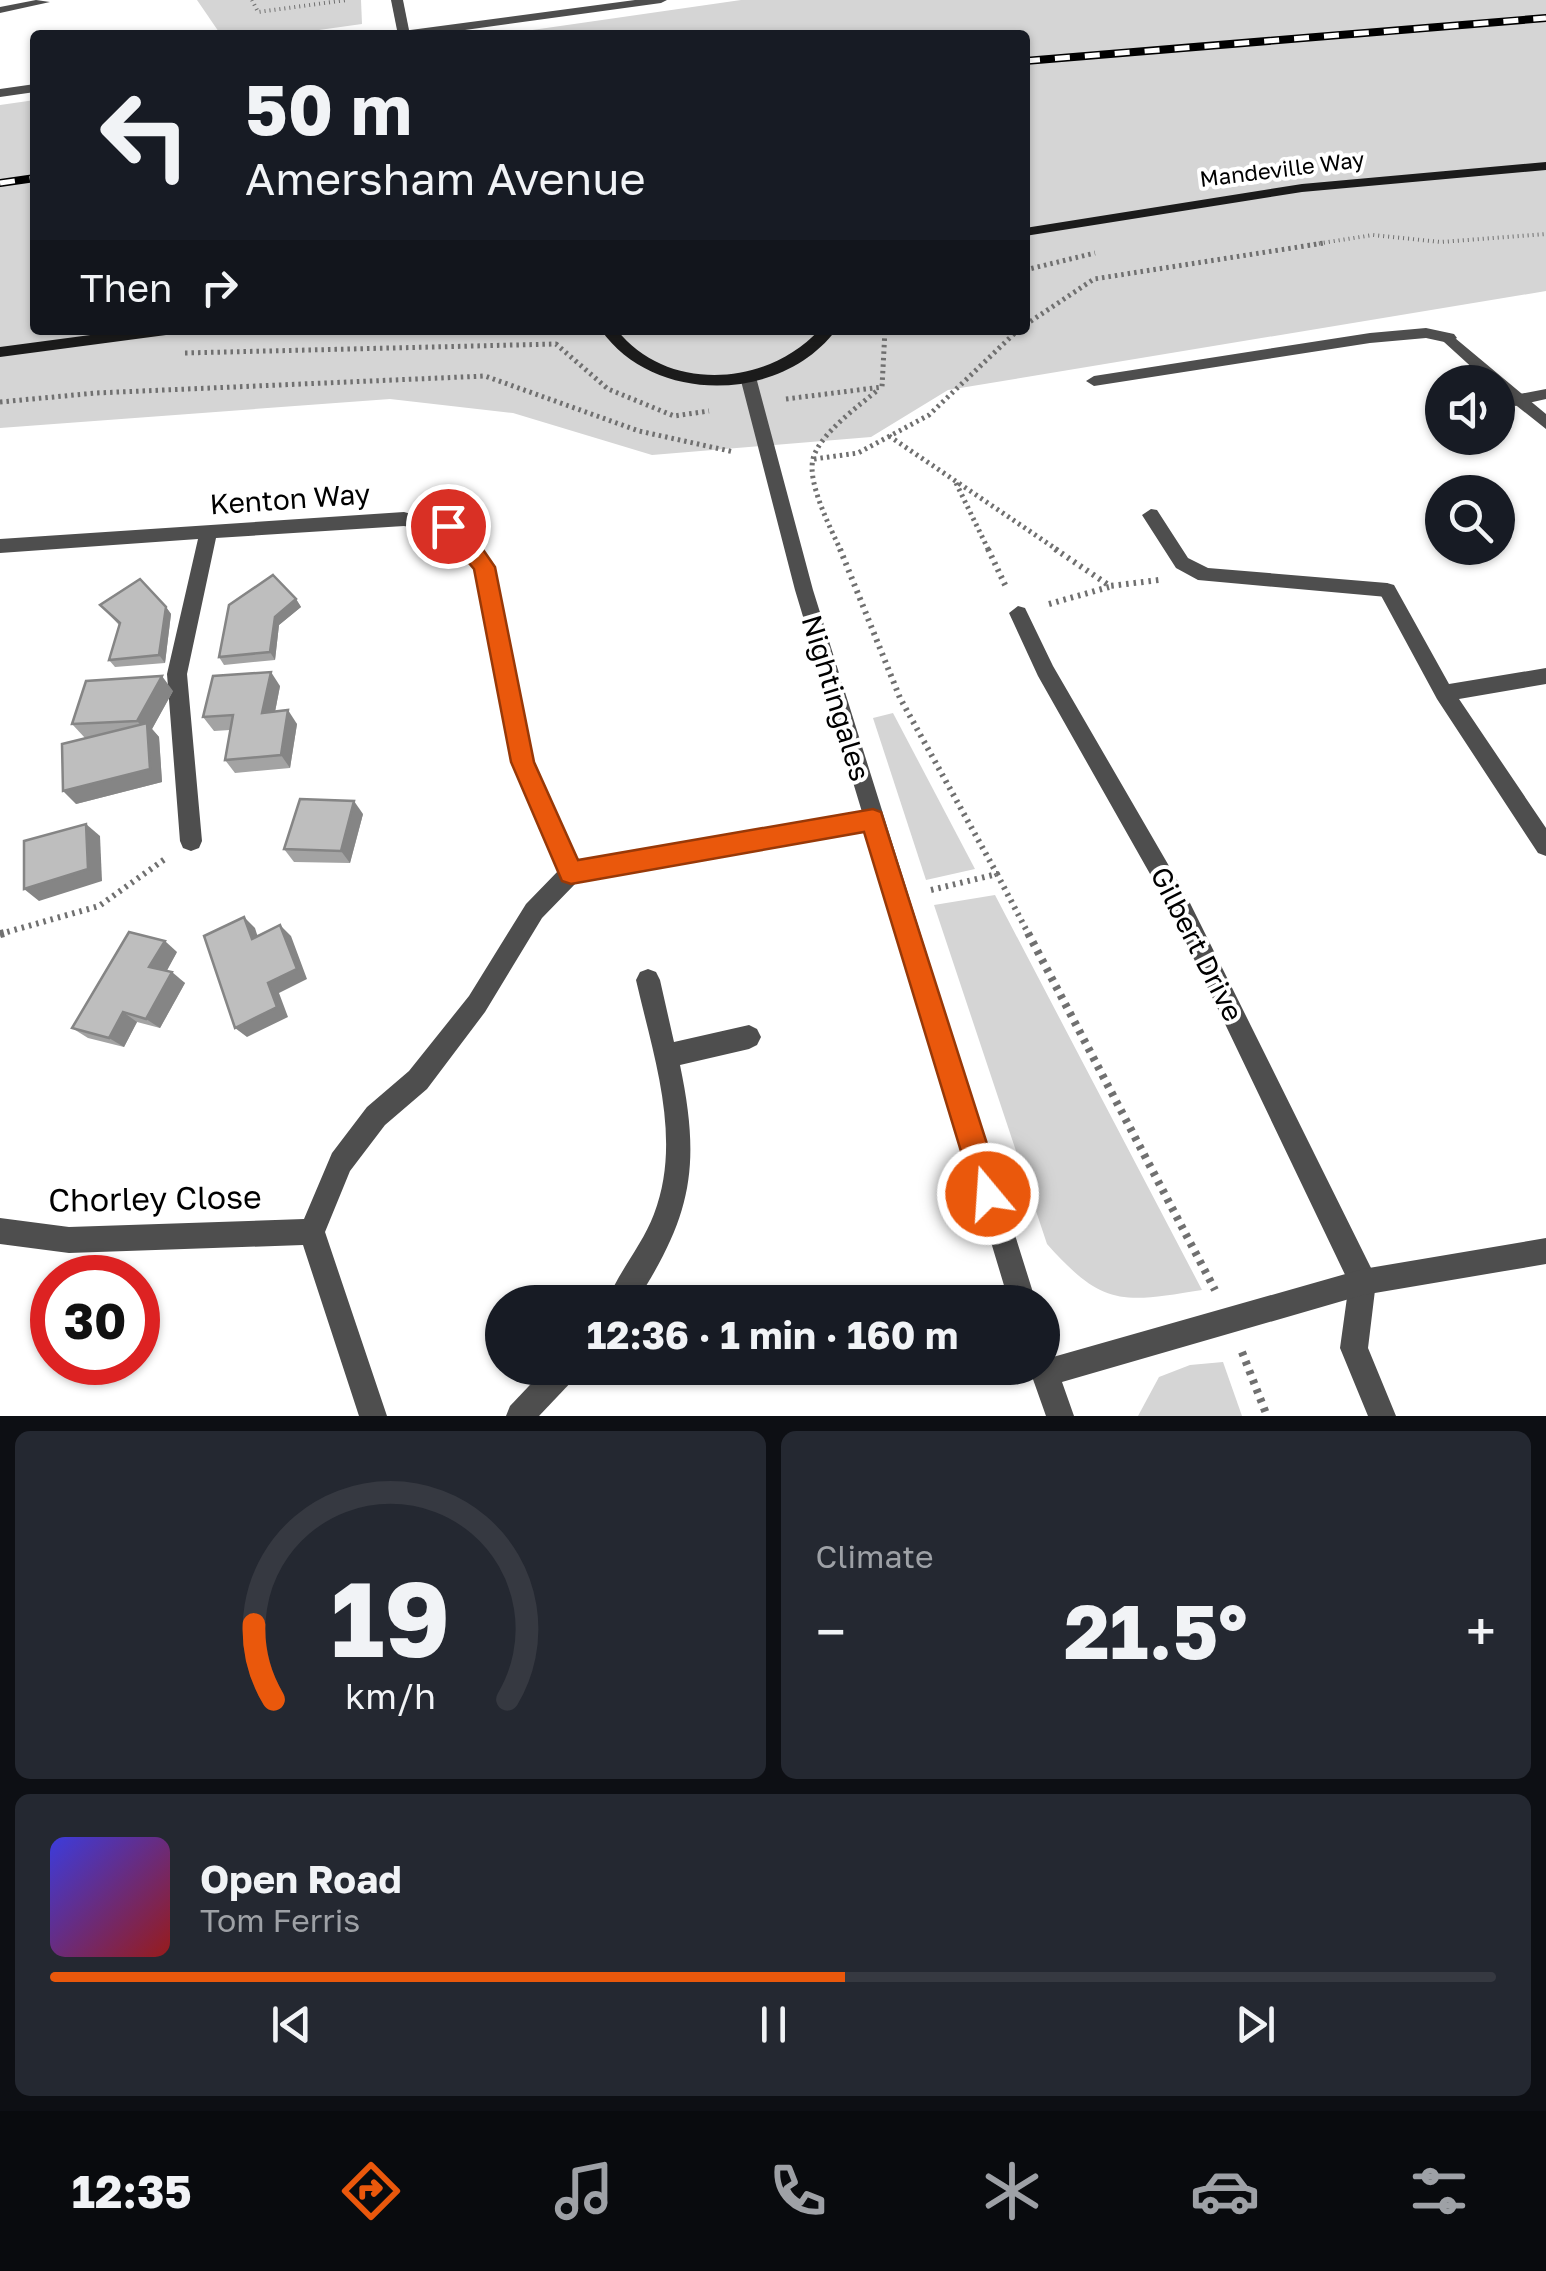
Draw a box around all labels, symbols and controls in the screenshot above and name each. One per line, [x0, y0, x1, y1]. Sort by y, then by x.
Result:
text: 50 m [245, 66, 412, 150]
icon: left [80, 70, 210, 200]
street label: Mandeville Way [1198, 145, 1366, 192]
text: Amersham Avenue [245, 151, 646, 205]
icon: right [192, 260, 247, 315]
text: Then [80, 265, 172, 310]
map controls [1425, 365, 1515, 565]
button: sound [1425, 365, 1515, 455]
button: search [1425, 475, 1515, 565]
street label: Kenton Way [209, 476, 372, 521]
pin [406, 484, 491, 569]
icon: arrive [421, 499, 476, 554]
street label: Nightingales [796, 611, 877, 785]
street label: Gilbert Drive [1144, 861, 1250, 1026]
position arrow [936, 1142, 1040, 1246]
street label: Chorley Close [48, 1177, 262, 1219]
speed limit sign: 30 [30, 1255, 160, 1385]
text: 12:36 · 1 min · 160 m [587, 1312, 958, 1357]
text: Climate [816, 1537, 934, 1575]
text: 19 [330, 1555, 450, 1680]
text: 21.5° [1064, 1585, 1247, 1676]
text: − [816, 1598, 846, 1664]
text: + [1466, 1598, 1496, 1664]
text: km/h [345, 1674, 436, 1717]
text: Open Road [200, 1856, 402, 1901]
text: Tom Ferris [200, 1901, 360, 1939]
icon: previous [264, 1997, 319, 2052]
icon: pause [746, 1997, 801, 2052]
icon: next [1228, 1997, 1283, 2052]
icon: directions [336, 2156, 406, 2226]
icon: music [549, 2156, 619, 2226]
icon: phone [763, 2156, 833, 2226]
icon: climate [977, 2156, 1047, 2226]
icon: car [1190, 2156, 1260, 2226]
icon: filters [1404, 2156, 1474, 2226]
text: 12:35 [72, 2164, 192, 2218]

